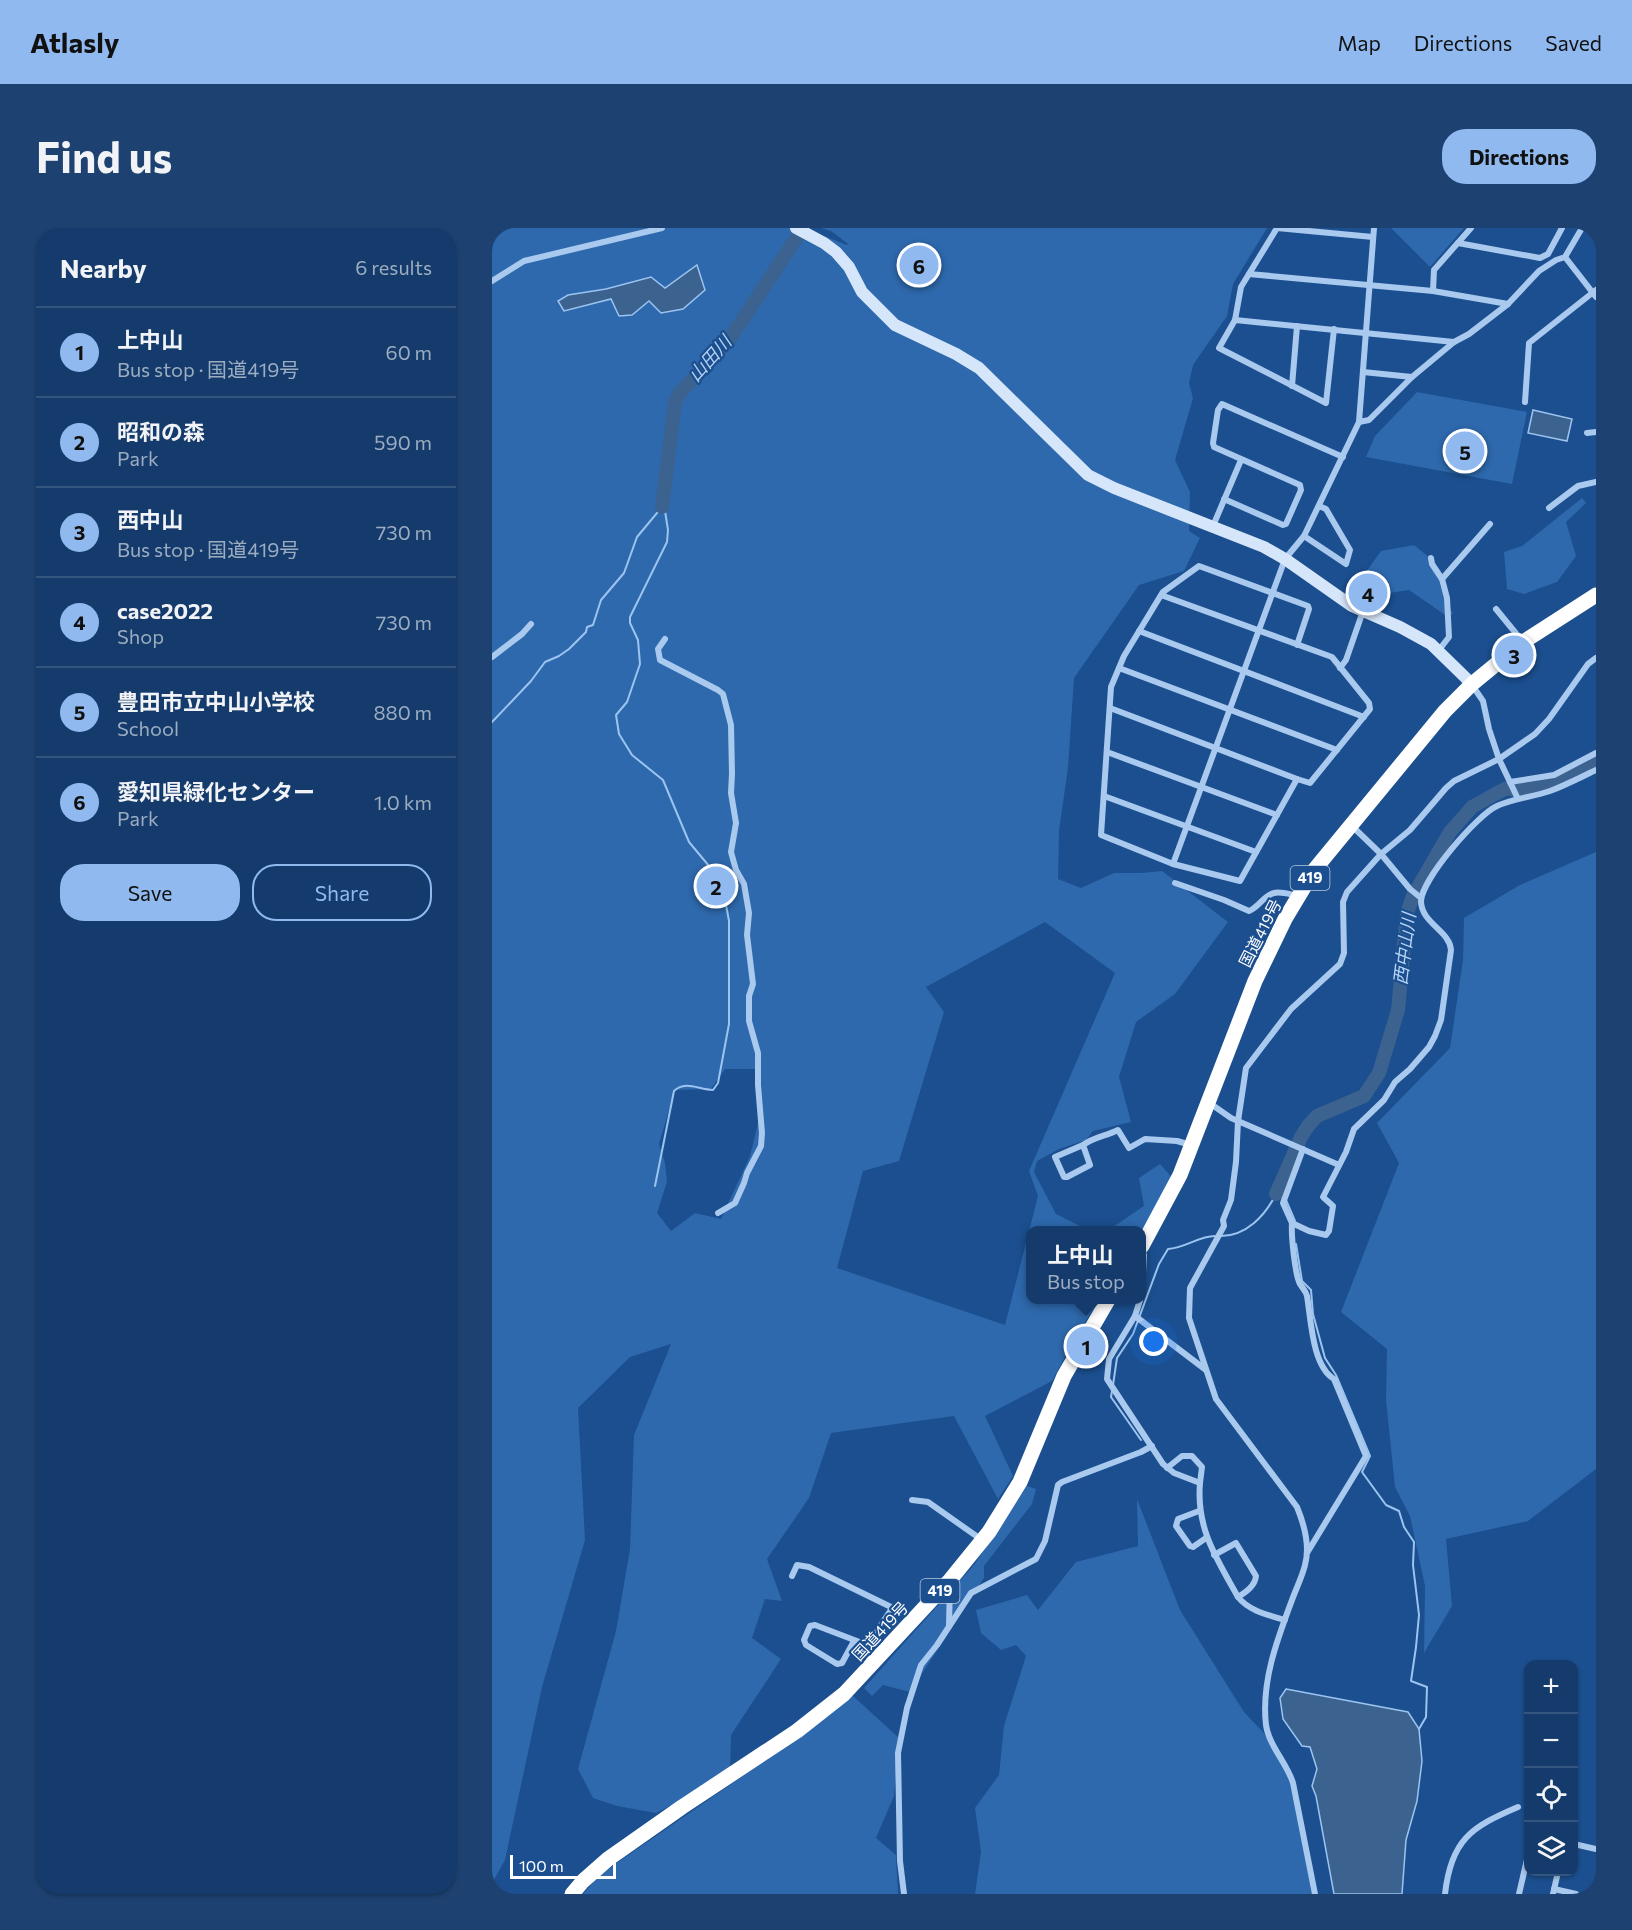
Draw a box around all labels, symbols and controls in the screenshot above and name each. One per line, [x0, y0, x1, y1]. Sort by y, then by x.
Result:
text: Atlasly [30, 25, 119, 59]
text: Map [1338, 30, 1381, 55]
text: Directions [1414, 30, 1512, 55]
text: Saved [1545, 30, 1602, 55]
button: Directions [1442, 129, 1596, 184]
text: Find us [36, 130, 172, 182]
pin: 6 [900, 243, 938, 288]
text: Nearby [60, 252, 147, 283]
text: 6 results [355, 255, 432, 279]
text: 上中山 [117, 326, 183, 353]
water label: 山田川 [683, 329, 737, 386]
text: 1 [75, 340, 84, 364]
text: 60 m [386, 340, 432, 364]
text: Bus stop · 国道419号 [117, 357, 299, 381]
text: 昭和の森 [117, 418, 205, 445]
pin: 5 [1446, 428, 1484, 474]
text: 2 [74, 430, 85, 454]
text: 590 m [374, 430, 432, 454]
text: Park [117, 446, 159, 470]
text: 西中山 [117, 506, 183, 533]
text: 3 [74, 520, 85, 544]
text: 730 m [376, 520, 432, 544]
text: Bus stop · 国道419号 [117, 537, 299, 561]
pin: 4 [1348, 570, 1388, 616]
text: case2022 [117, 597, 213, 624]
text: 4 [73, 610, 86, 634]
text: 730 m [376, 610, 432, 634]
text: Shop [117, 624, 164, 648]
pin: 3 [1494, 632, 1534, 678]
text: 豊田市立中山小学校 [117, 688, 315, 715]
text: 5 [74, 700, 85, 724]
text: 880 m [373, 700, 432, 724]
text: School [117, 716, 179, 740]
text: 愛知県緑化センター [117, 778, 315, 805]
text: 6 [73, 790, 86, 814]
text: 1.0 km [374, 790, 432, 814]
text: Park [117, 806, 159, 830]
button: Save [60, 864, 240, 921]
button: Share [252, 864, 432, 921]
pin: 2 [696, 864, 736, 908]
road number: 419 [1290, 866, 1330, 890]
street label: 国道419号 [1234, 896, 1285, 970]
water label: 西中山川 [1389, 910, 1420, 986]
popup [1026, 1226, 1146, 1304]
text: 上中山 [1047, 1241, 1113, 1268]
text: Bus stop [1047, 1269, 1125, 1293]
pin: 1 [1066, 1324, 1106, 1368]
your location [1139, 1327, 1168, 1356]
road number: 419 [920, 1579, 960, 1603]
street label: 国道419号 [848, 1597, 912, 1664]
map controls [1524, 1660, 1578, 1876]
button: + [1524, 1660, 1578, 1714]
button: − [1524, 1714, 1578, 1768]
button: locate [1524, 1768, 1578, 1822]
button: layers [1524, 1822, 1578, 1876]
scale bar [510, 1852, 616, 1880]
text: 100 m [519, 1856, 564, 1875]

